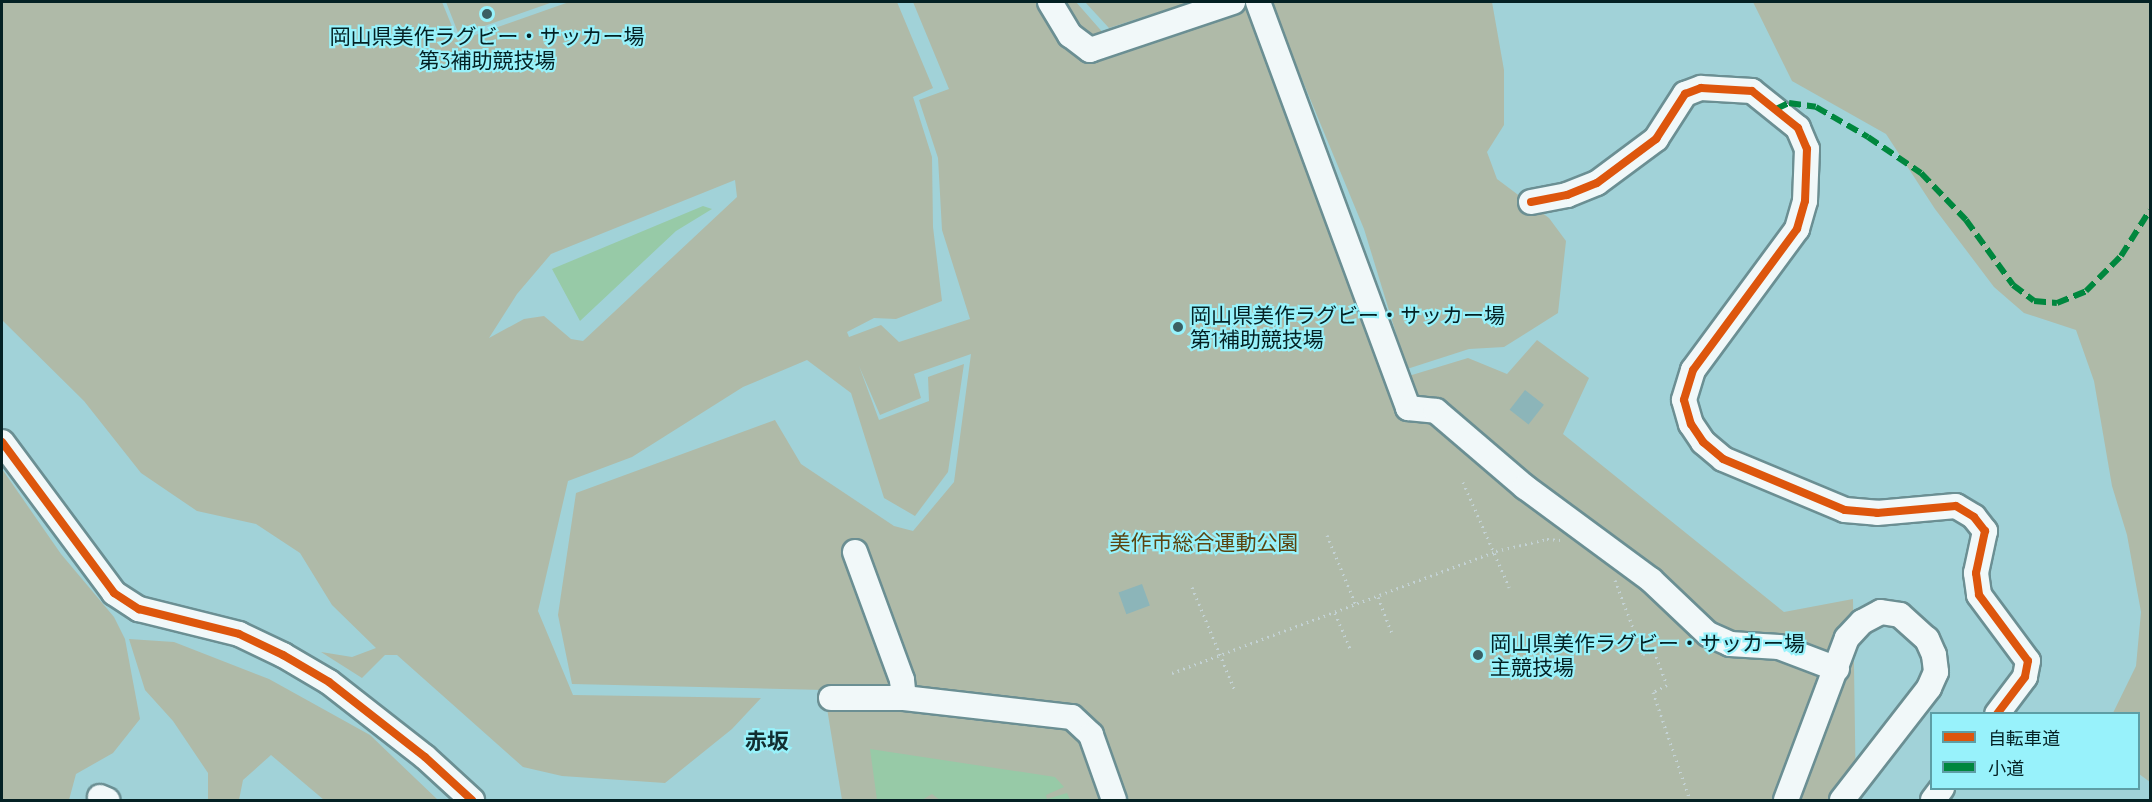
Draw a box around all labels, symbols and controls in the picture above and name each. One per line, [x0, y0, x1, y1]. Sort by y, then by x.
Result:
marker: 岡山県美作ラグビー・サッカー場 第3補助競技場 [480, 7, 494, 21]
place label: 岡山県美作ラグビー・サッカー場 第3補助競技場 [330, 23, 644, 73]
place label: 岡山県美作ラグビー・サッカー場 第1補助競技場 [1190, 302, 1505, 352]
marker: 岡山県美作ラグビー・サッカー場 第1補助競技場 [1171, 320, 1185, 334]
park label: 美作市総合運動公園 [1110, 529, 1298, 555]
place label: 岡山県美作ラグビー・サッカー場 主競技場 [1490, 630, 1805, 680]
marker: 岡山県美作ラグビー・サッカー場 主競技場 [1471, 648, 1485, 662]
legend [1930, 712, 2140, 790]
text: 自転車道 [1988, 727, 2060, 750]
district label: 赤坂 [745, 729, 789, 755]
text: 小道 [1988, 757, 2024, 780]

